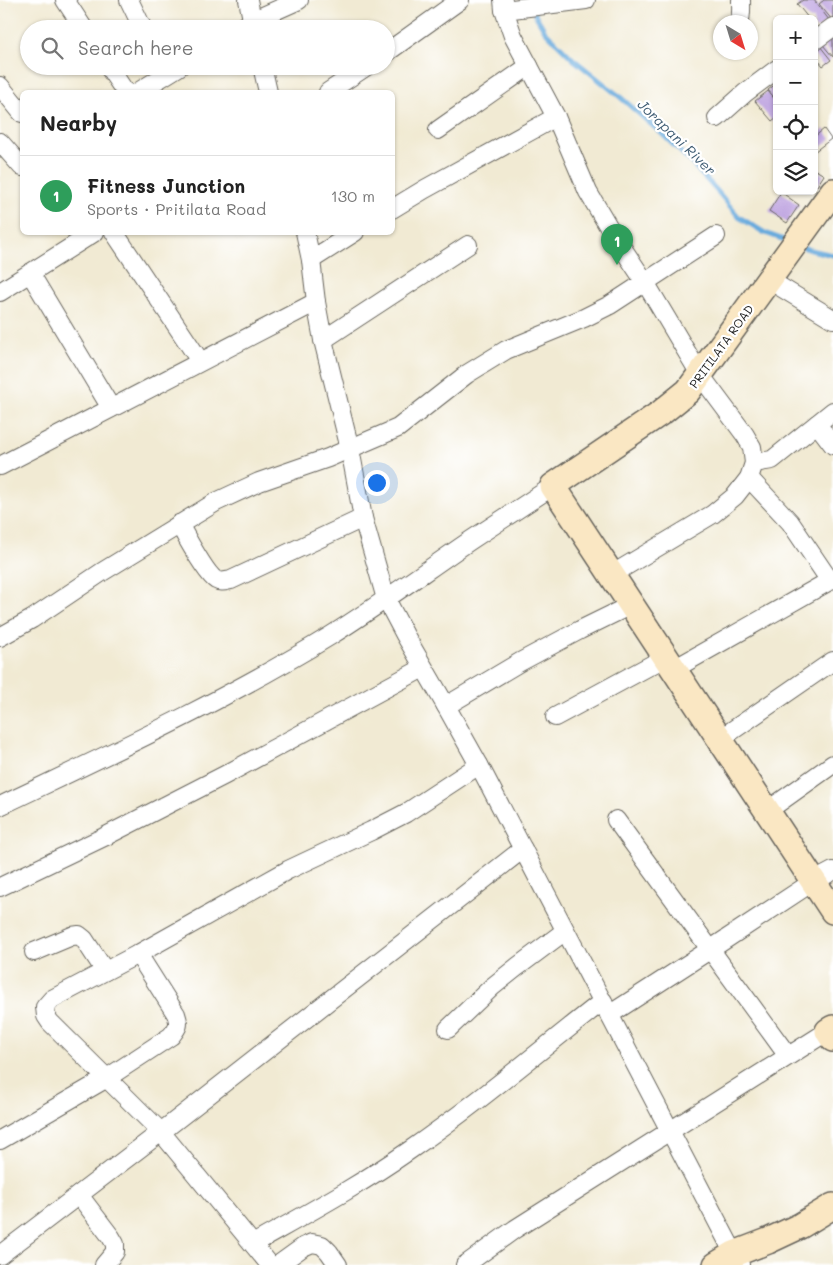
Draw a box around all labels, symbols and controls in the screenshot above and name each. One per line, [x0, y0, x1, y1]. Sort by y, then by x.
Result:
north arrow [713, 15, 758, 60]
map controls [773, 15, 818, 195]
button: + [773, 15, 818, 60]
search box [20, 20, 395, 75]
icon: search [38, 34, 66, 62]
text: Search here [78, 35, 194, 60]
button: − [773, 60, 818, 105]
water label: Jorapani River [634, 95, 720, 179]
button: locate [773, 105, 818, 150]
text: Nearby [40, 109, 117, 136]
button: layers [773, 150, 818, 195]
text: Fitness Junction [87, 173, 245, 198]
text: 1 [52, 185, 60, 206]
text: 130 m [331, 185, 375, 206]
text: Sports · Pritilata Road [87, 198, 266, 219]
pin: 1 [601, 224, 633, 265]
street label: PRITILATA ROAD [685, 301, 757, 391]
your location [364, 470, 390, 496]

